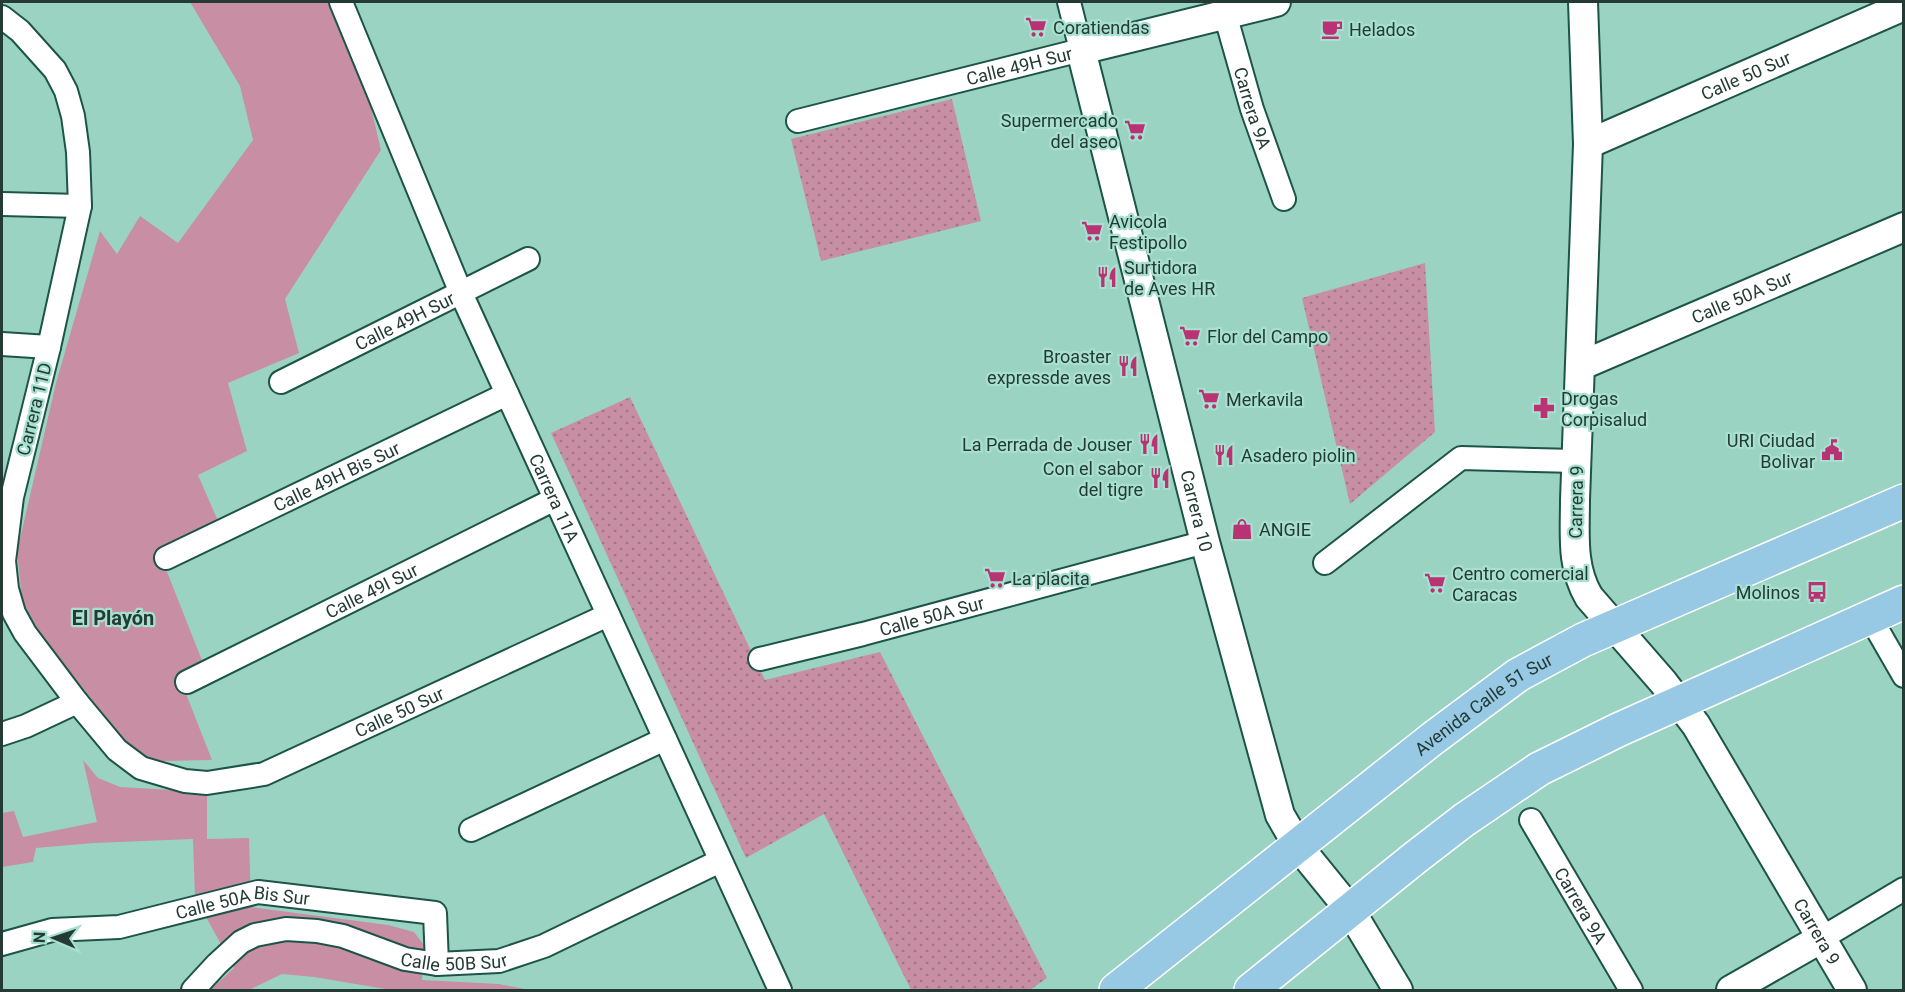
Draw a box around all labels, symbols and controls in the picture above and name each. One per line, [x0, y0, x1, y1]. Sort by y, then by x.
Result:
supermarket icon: Coratiendas [1024, 15, 1048, 39]
place label: Coratiendas [1053, 17, 1150, 38]
cafe icon: Helados [1320, 17, 1344, 41]
place label: Helados [1349, 19, 1415, 40]
street label: Calle 49H Sur [964, 42, 1074, 89]
street label: Calle 50 Sur [1698, 46, 1794, 104]
street label: Carrera 9A [1230, 65, 1276, 152]
place label: Supermercado del aseo [1001, 110, 1118, 152]
supermarket icon: Supermercado del aseo [1123, 118, 1147, 142]
place label: Avicola Festipollo [1109, 211, 1187, 253]
supermarket icon: Avicola Festipollo [1080, 219, 1104, 243]
place label: Surtidora de Aves HR [1124, 257, 1215, 299]
restaurant icon: Surtidora de Aves HR [1095, 265, 1119, 289]
street label: Calle 50A Sur [1688, 266, 1795, 327]
street label: Calle 49H Sur [351, 287, 458, 354]
supermarket icon: Flor del Campo [1178, 324, 1202, 348]
place label: Flor del Campo [1207, 326, 1328, 347]
place label: Broaster expressde aves [987, 346, 1111, 388]
restaurant icon: Broaster expressde aves [1116, 354, 1140, 378]
street label: Carrera 11D [12, 360, 56, 458]
supermarket icon: Merkavila [1197, 387, 1221, 411]
place label: Drogas Corpisalud [1561, 388, 1647, 430]
place label: Merkavila [1226, 389, 1303, 410]
pharmacy icon: Drogas Corpisalud [1532, 396, 1556, 420]
place label: URI Ciudad Bolivar [1727, 430, 1815, 472]
restaurant icon: La Perrada de Jouser [1137, 432, 1161, 456]
place label: La Perrada de Jouser [962, 434, 1132, 455]
street label: Calle 49H Bis Sur [270, 437, 403, 515]
public building icon: URI Ciudad Bolivar [1820, 438, 1844, 462]
restaurant icon: Asadero piolin [1212, 443, 1236, 467]
place label: Asadero piolin [1241, 445, 1356, 466]
street label: Carrera 11A [525, 450, 584, 546]
place label: Con el sabor del tigre [1043, 458, 1143, 500]
street label: Carrera 9 [1565, 465, 1587, 539]
restaurant icon: Con el sabor del tigre [1148, 466, 1172, 490]
street label: Carrera 10 [1177, 468, 1218, 554]
shop icon: ANGIE [1230, 517, 1254, 541]
place label: ANGIE [1259, 519, 1311, 540]
street label: Calle 49I Sur [322, 558, 421, 622]
place label: Centro comercial Caracas [1452, 563, 1589, 605]
supermarket icon: La placita [983, 566, 1007, 590]
place label: La placita [1012, 568, 1090, 589]
supermarket icon: Centro comercial Caracas [1423, 571, 1447, 595]
bus stop icon: Molinos [1805, 580, 1829, 604]
place label: Molinos [1736, 582, 1800, 603]
street label: Calle 50A Sur [877, 591, 986, 640]
district label: El Playón [72, 606, 154, 630]
street label: Avenida Calle 51 Sur [1410, 648, 1556, 759]
street label: Calle 50 Sur [351, 682, 447, 741]
street label: Carrera 9A [1551, 863, 1612, 948]
street label: Calle 50A Bis Sur [173, 881, 311, 923]
street label: Carrera 9 [1790, 894, 1845, 968]
north arrow [24, 908, 84, 968]
text: N [30, 932, 49, 943]
street label: Calle 50B Sur [399, 948, 510, 975]

